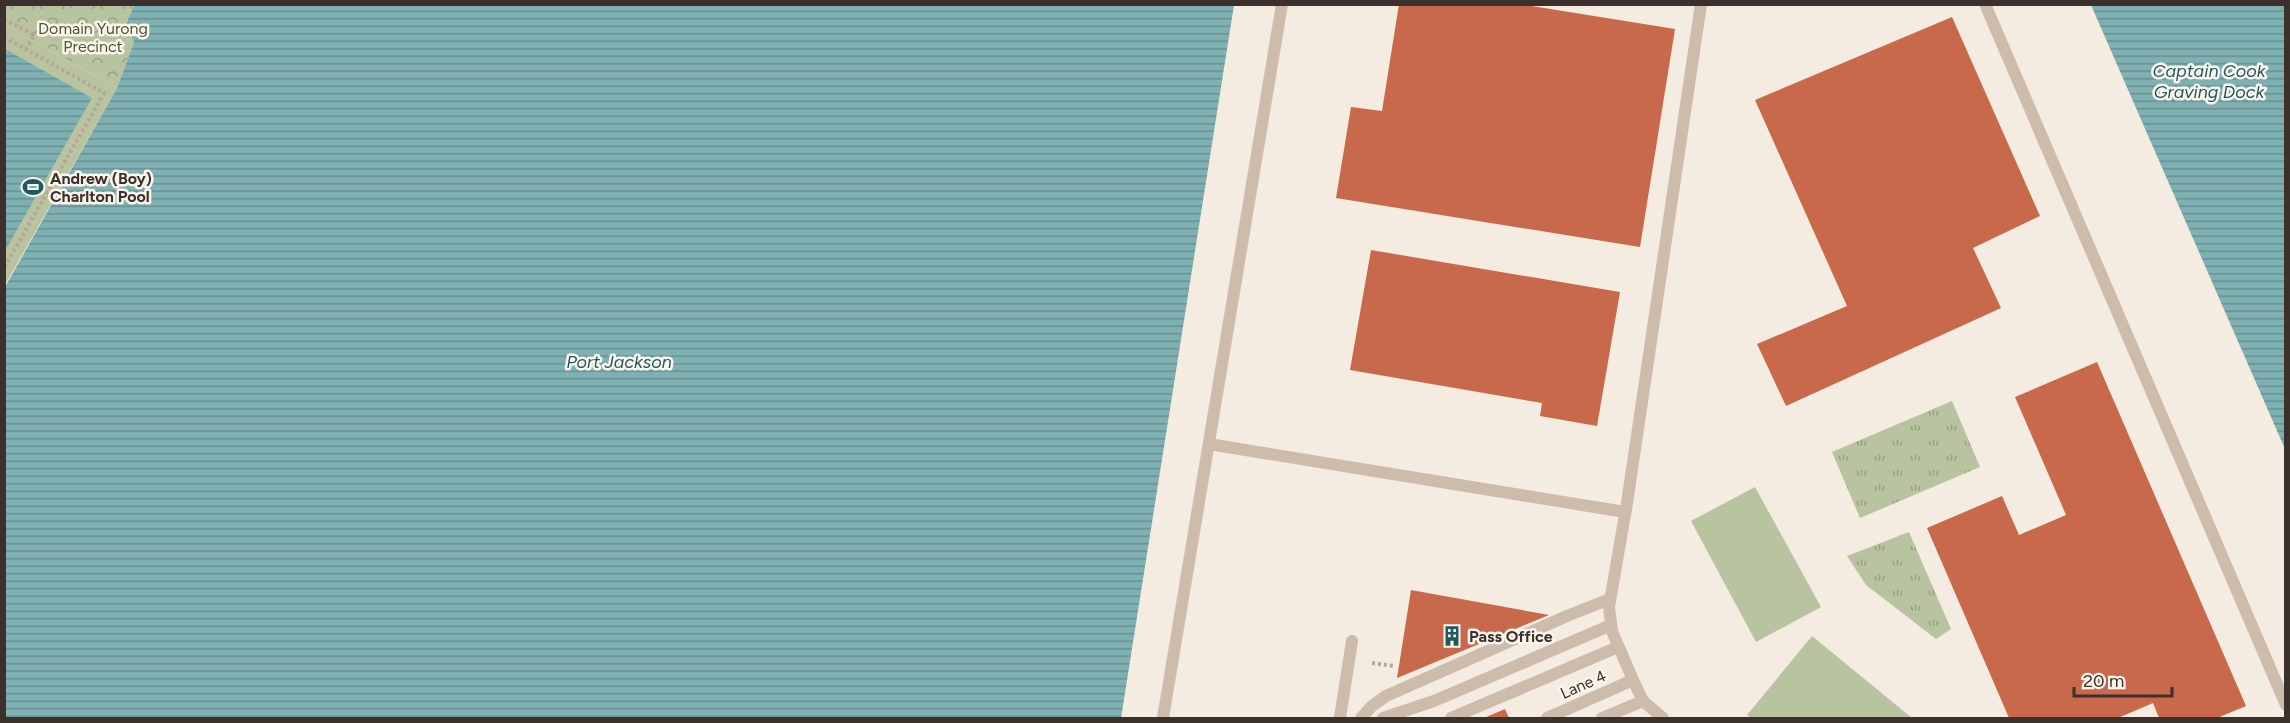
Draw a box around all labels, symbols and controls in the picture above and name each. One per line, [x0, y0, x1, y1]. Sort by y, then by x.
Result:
park label: Domain Yurong Precinct [38, 19, 148, 56]
water label: Captain Cook Graving Dock [2152, 60, 2267, 103]
place label: Andrew (Boy) Charlton Pool [50, 169, 152, 206]
sports icon: Andrew (Boy) Charlton Pool [21, 175, 45, 199]
water label: Port Jackson [566, 351, 672, 373]
building icon: Pass Office [1440, 624, 1464, 648]
place label: Pass Office [1469, 627, 1553, 646]
scale bar [2074, 660, 2172, 698]
street label: Lane 4 [1557, 666, 1609, 703]
text: 20 m [2083, 670, 2124, 692]

